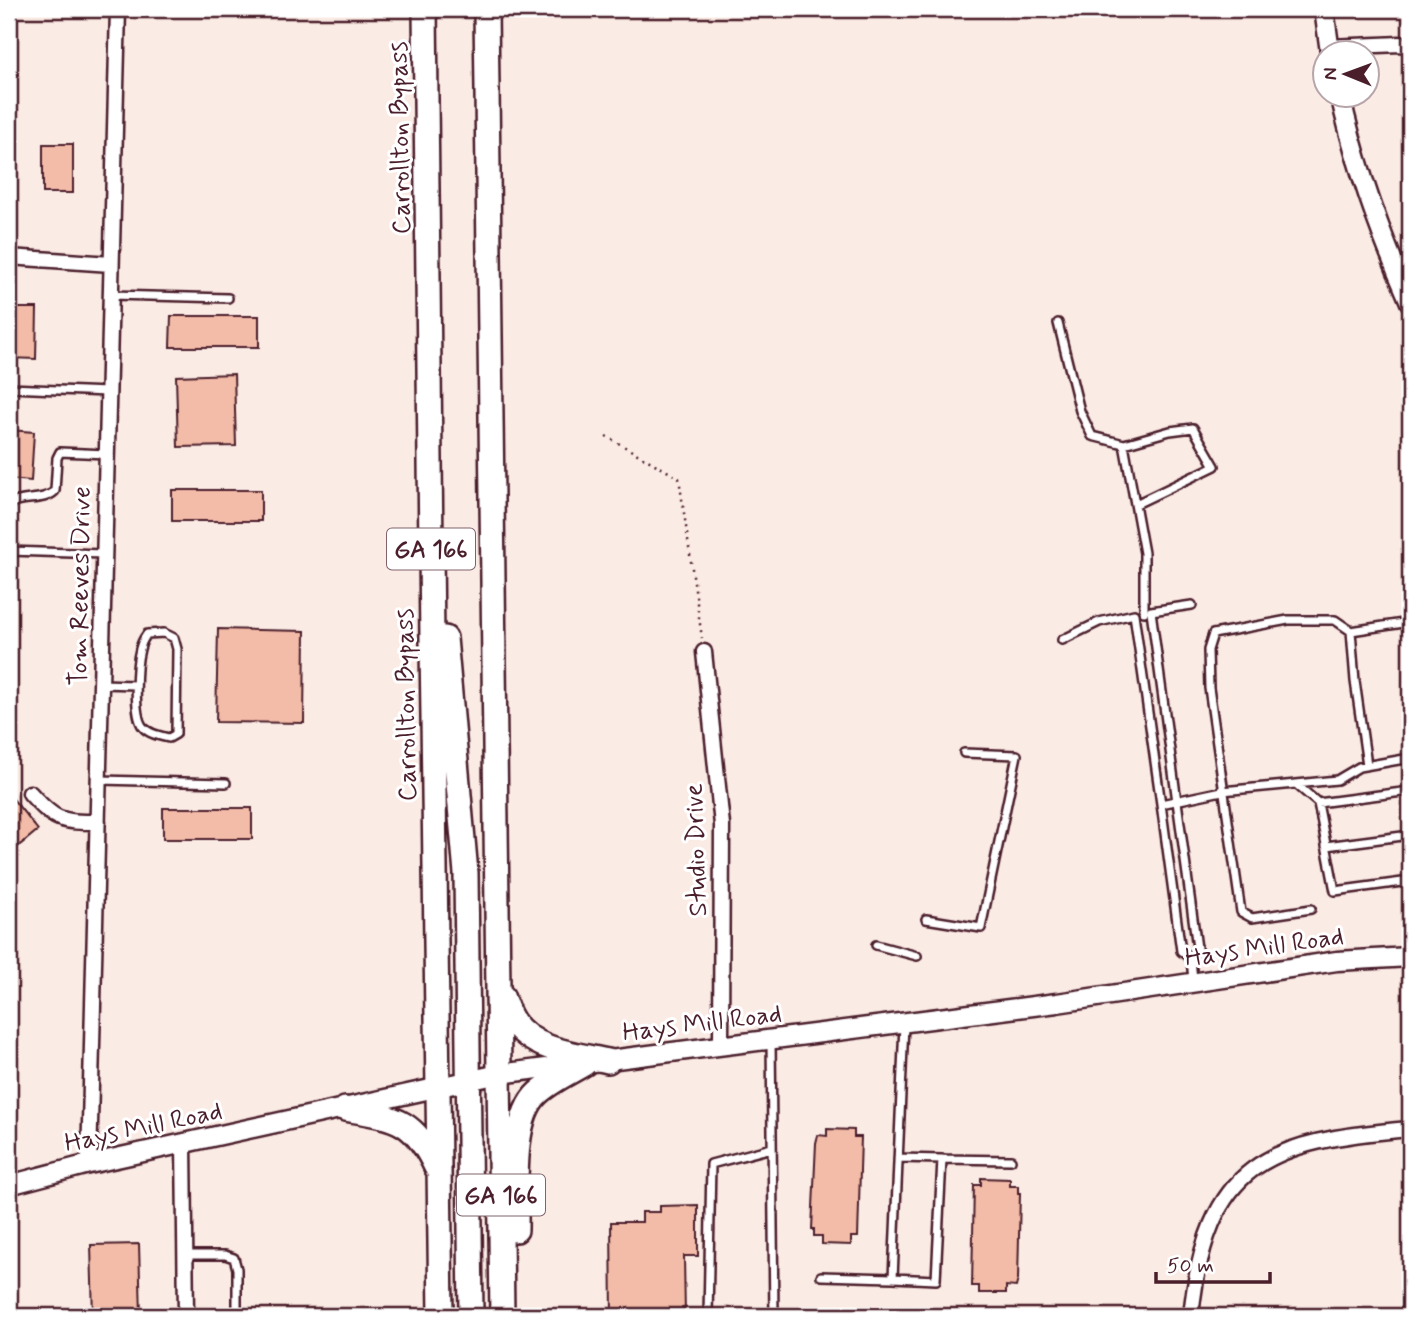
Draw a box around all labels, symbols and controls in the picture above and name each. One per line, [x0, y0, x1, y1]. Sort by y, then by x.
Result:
north arrow [1310, 38, 1380, 108]
street label: Carrollton Bypass [382, 41, 420, 235]
text: N [1318, 67, 1343, 80]
street label: Tom Reeves Drive [62, 486, 100, 686]
road number: GA 166 [387, 528, 475, 570]
street label: Carrollton Bypass [388, 608, 426, 802]
street label: Studio Drive [678, 783, 716, 917]
street label: Hays Mill Road [1183, 920, 1346, 976]
street label: Hays Mill Road [621, 997, 784, 1051]
street label: Hays Mill Road [62, 1095, 225, 1161]
road number: GA 166 [457, 1175, 545, 1216]
scale bar [1156, 1241, 1270, 1285]
text: 50 m [1167, 1252, 1214, 1280]

